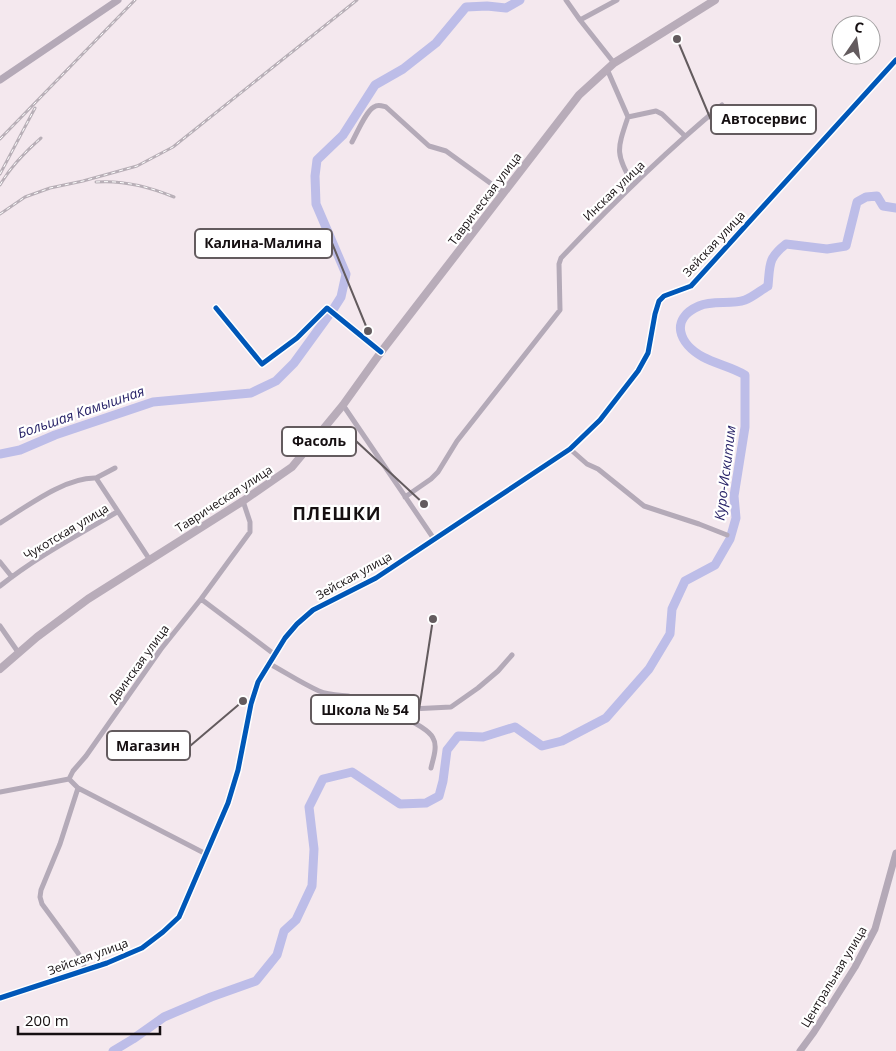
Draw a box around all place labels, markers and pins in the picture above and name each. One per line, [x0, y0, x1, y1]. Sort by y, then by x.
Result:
callout: Автосервис [711, 105, 816, 134]
callout: Калина-Малина [195, 229, 332, 258]
callout: Фасоль [282, 427, 356, 456]
callout: Школа № 54 [311, 695, 419, 724]
callout: Магазин [107, 731, 190, 760]

